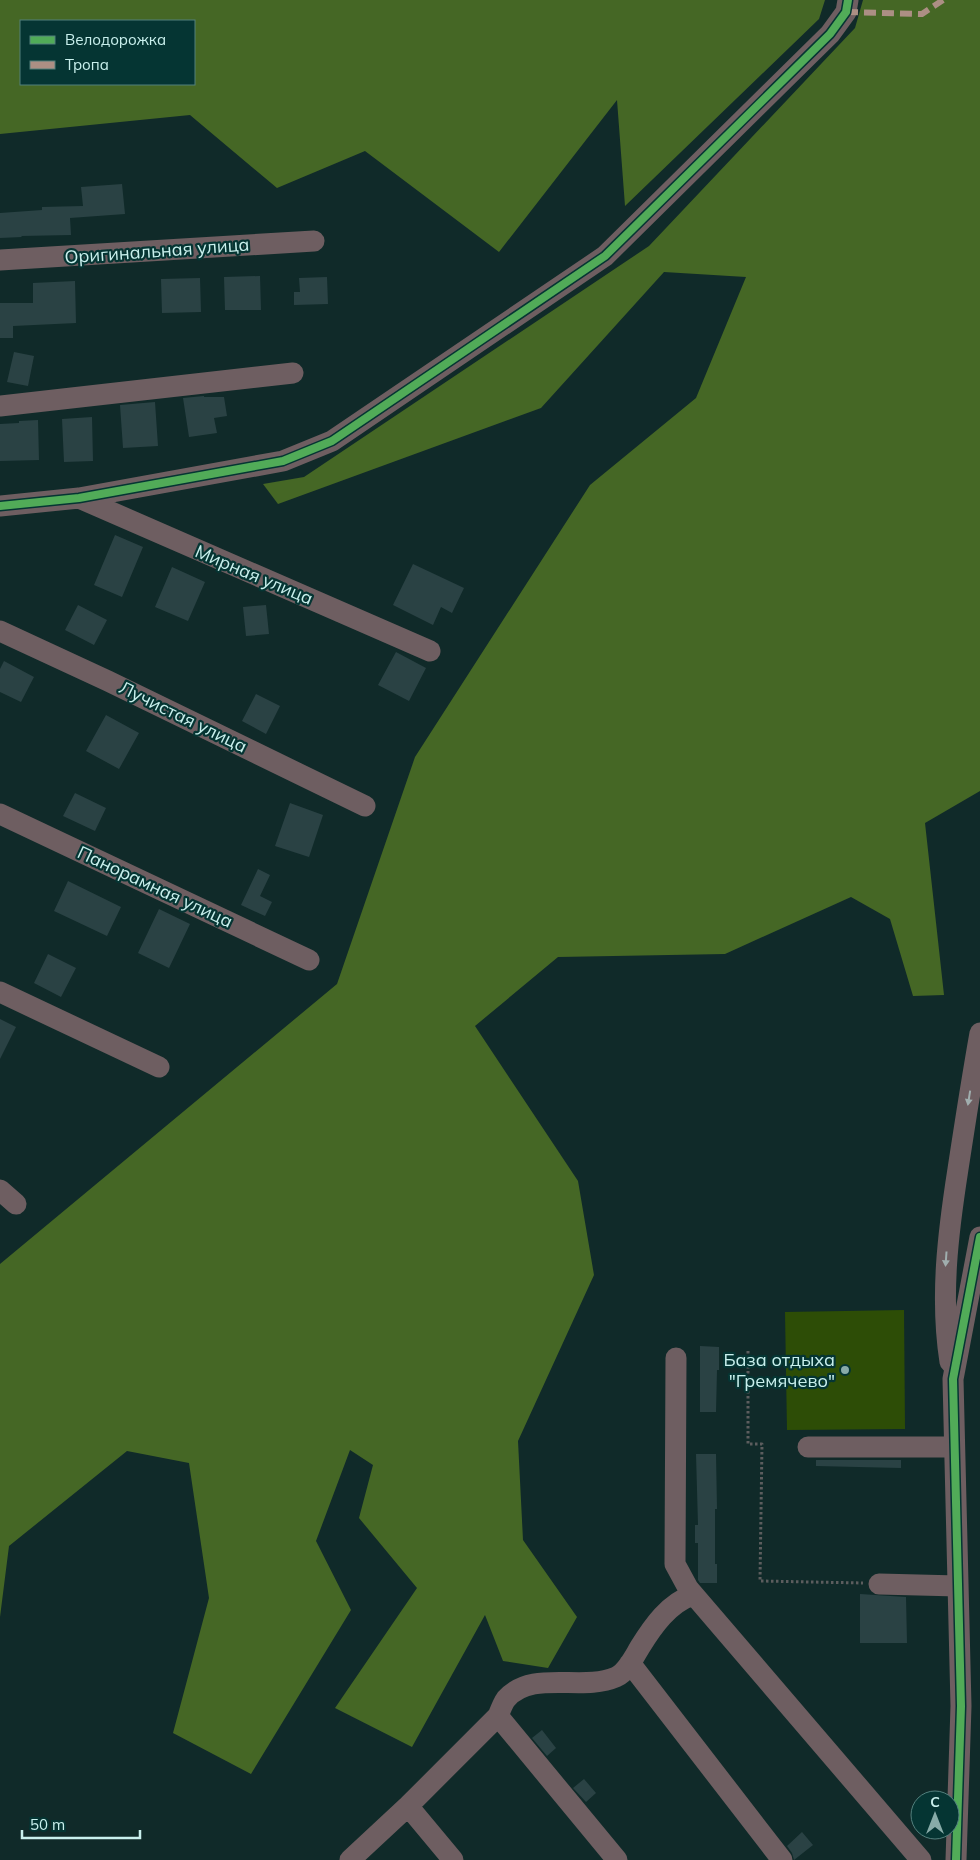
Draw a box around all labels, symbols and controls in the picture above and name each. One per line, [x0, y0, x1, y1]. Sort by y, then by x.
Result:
legend [20, 20, 195, 85]
text: Велодорожка [65, 30, 166, 49]
text: Тропа [65, 55, 109, 74]
street label: Оригинальная улица [64, 233, 250, 268]
street label: Мирная улица [192, 539, 317, 610]
street label: Лучистая улица [115, 676, 251, 757]
street label: Панорамная улица [74, 840, 237, 933]
one-way arrow [964, 1091, 972, 1107]
one-way arrow [942, 1252, 950, 1268]
place label: База отдыха "Гремячево" [723, 1348, 835, 1392]
marker: База отдыха "Гремячево" [839, 1364, 851, 1376]
north arrow [910, 1790, 960, 1840]
text: С [930, 1793, 940, 1811]
scale bar [22, 1808, 140, 1840]
text: 50 m [30, 1815, 65, 1834]

